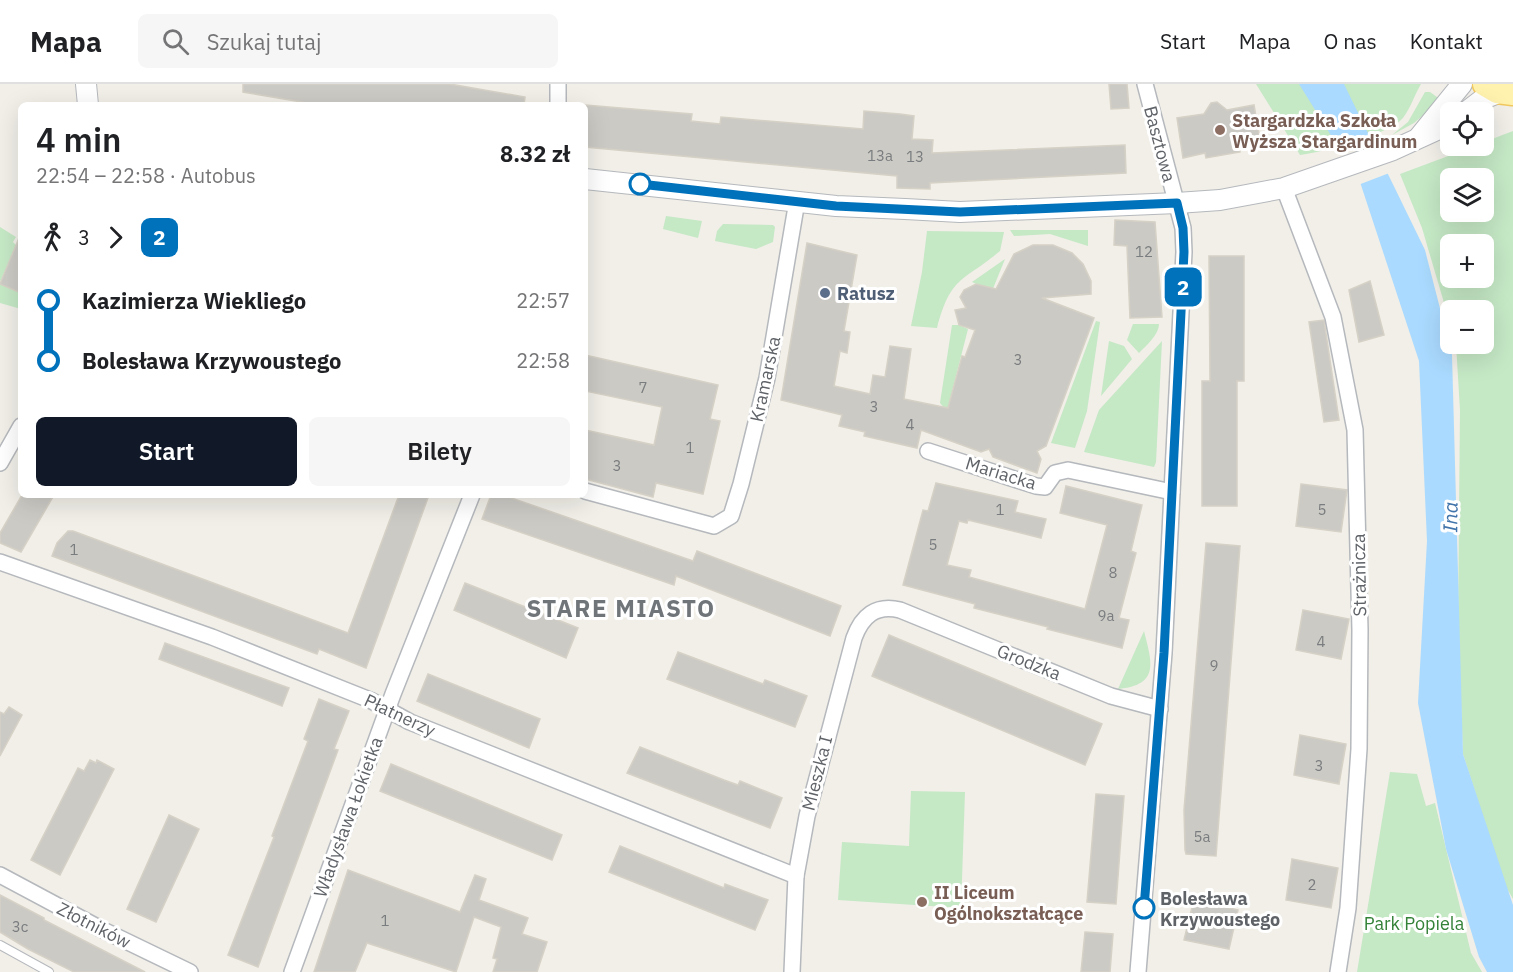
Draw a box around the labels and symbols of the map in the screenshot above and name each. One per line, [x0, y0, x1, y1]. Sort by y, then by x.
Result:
street label: Basztowa [1139, 103, 1181, 185]
place label: Stargardzka Szkoła Wyższa Stargardinum [1232, 109, 1417, 153]
marker: Stargardzka Szkoła Wyższa Stargardinum [1213, 123, 1227, 137]
house number: 13a [867, 146, 893, 165]
house number: 13 [906, 147, 924, 166]
unlabelled marker [629, 173, 651, 195]
house number: 12 [1135, 242, 1153, 261]
line badge: 2 [1164, 268, 1202, 306]
place label: Ratusz [837, 282, 895, 305]
marker: Ratusz [818, 286, 832, 300]
street label: Kramarska [745, 334, 785, 424]
house number: 3 [1013, 350, 1023, 369]
house number: 7 [638, 378, 648, 397]
house number: 3 [869, 397, 879, 416]
house number: 4 [905, 415, 915, 434]
house number: 1 [685, 438, 695, 457]
street label: Mariacka [963, 451, 1040, 495]
house number: 3 [612, 456, 622, 475]
house number: 1 [995, 500, 1005, 519]
house number: 5 [1317, 500, 1327, 519]
water label: Ina [1436, 501, 1464, 533]
street label: Strażnicza [1347, 533, 1371, 617]
house number: 5 [928, 535, 938, 554]
house number: 1 [69, 540, 79, 559]
house number: 8 [1108, 563, 1118, 582]
district label: STARE MIASTO [526, 592, 716, 624]
house number: 9a [1097, 606, 1115, 625]
house number: 4 [1316, 632, 1326, 651]
street label: Grodzka [994, 639, 1065, 685]
house number: 9 [1209, 656, 1219, 675]
street label: Płatnerzy [361, 689, 439, 741]
street label: Władysława Łokietka [308, 733, 388, 900]
street label: Mieszka I [797, 733, 837, 813]
house number: 3 [1314, 756, 1324, 775]
house number: 5a [1193, 827, 1211, 846]
house number: 2 [1307, 875, 1317, 894]
place label: II Liceum Ogólnokształcące [934, 881, 1083, 925]
place label: Bolesława Krzywoustego [1160, 887, 1280, 931]
marker: II Liceum Ogólnokształcące [915, 895, 929, 909]
street label: Złotników [53, 897, 135, 953]
marker: Bolesława Krzywoustego [1133, 897, 1155, 919]
house number: 1 [380, 911, 390, 930]
park label: Park Popiela [1364, 912, 1465, 935]
house number: 3c [12, 917, 29, 936]

